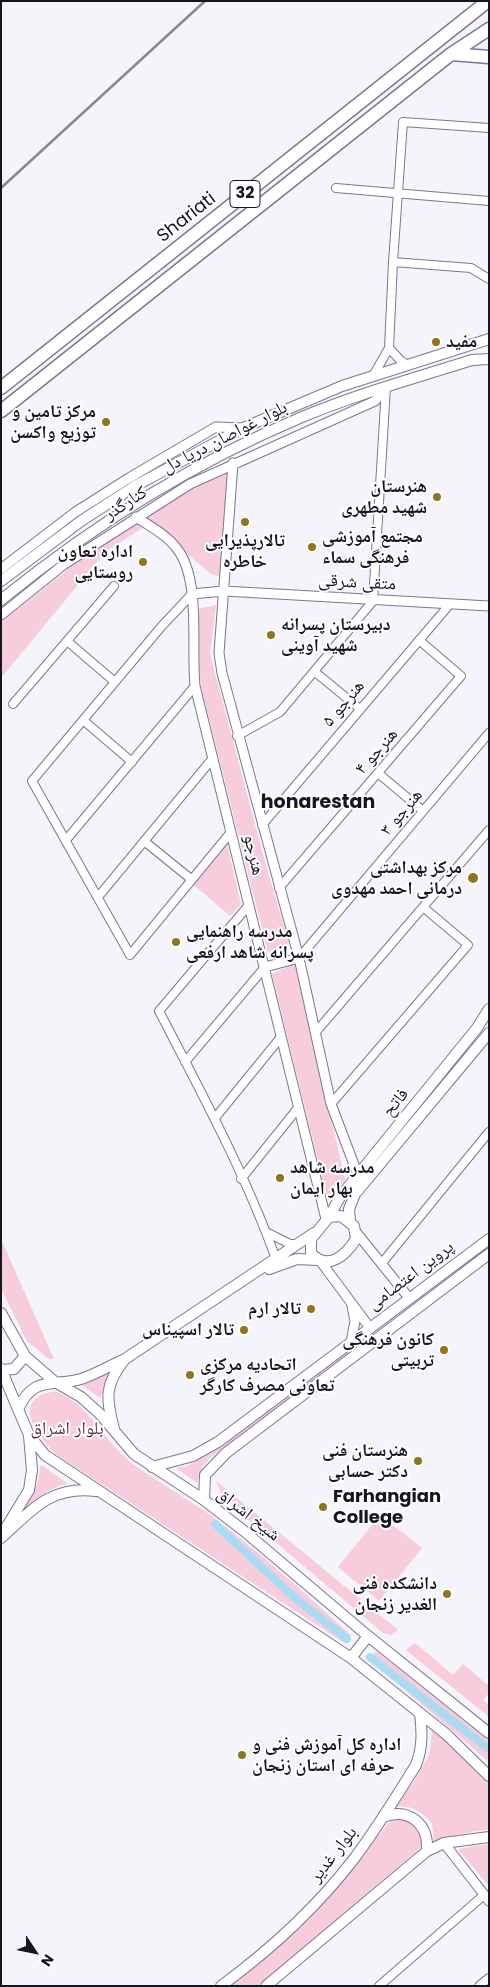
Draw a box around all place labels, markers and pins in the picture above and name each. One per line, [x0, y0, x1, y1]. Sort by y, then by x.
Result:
place label: مفید [446, 331, 477, 353]
marker: مفید [430, 336, 442, 348]
place label: مرکز تامین و توزیع واکسن [10, 401, 96, 444]
marker: مرکز تامین و توزیع واکسن [100, 416, 112, 428]
place label: هنرستان شهید مطهری [341, 476, 427, 518]
marker: هنرستان شهید مطهری [431, 491, 443, 503]
marker: تالارپذیرایی خاطره [239, 516, 251, 528]
place label: مجتمع آموزشی فرهنگی سماء [322, 526, 423, 568]
place label: تالارپذیرایی خاطره [205, 530, 285, 572]
place label: اداره تعاون روستایی [57, 541, 133, 584]
marker: مجتمع آموزشی فرهنگی سماء [306, 541, 318, 553]
marker: اداره تعاون روستایی [137, 556, 149, 568]
place label: دبیرستان پسرانه شهید آوینی [281, 614, 391, 656]
marker: دبیرستان پسرانه شهید آوینی [265, 629, 277, 641]
place label: مرکز بهداشتی درمانی احمد مهدوی [331, 857, 462, 900]
marker: مرکز بهداشتی درمانی احمد مهدوی [466, 871, 480, 885]
place label: مدرسه راهنمایی پسرانه شاهد ارفعی [186, 921, 314, 964]
marker: مدرسه راهنمایی پسرانه شاهد ارفعی [170, 936, 182, 948]
place label: مدرسه شاهد بهار ایمان [290, 1157, 375, 1200]
marker: مدرسه شاهد بهار ایمان [274, 1172, 286, 1184]
place label: تالار ارم [248, 1298, 301, 1320]
marker: تالار ارم [305, 1303, 317, 1315]
place label: تالار اسپیناس [142, 1319, 234, 1341]
marker: تالار اسپیناس [238, 1324, 250, 1336]
place label: کانون فرهنگی تربیتی [342, 1329, 434, 1372]
marker: کانون فرهنگی تربیتی [438, 1344, 450, 1356]
place label: اتحادیه مرکزی تعاونی مصرف کارگر [200, 1354, 335, 1396]
marker: اتحادیه مرکزی تعاونی مصرف کارگر [184, 1369, 196, 1381]
place label: هنرستان فنی دکتر حسابی [322, 1440, 408, 1482]
marker: هنرستان فنی دکتر حسابی [412, 1455, 424, 1467]
place label: Farhangian College [333, 1486, 441, 1528]
marker: Farhangian College [317, 1501, 329, 1513]
place label: دانشکده فنی الغدیر زنجان [353, 1573, 437, 1616]
marker: دانشکده فنی الغدیر زنجان [441, 1588, 453, 1600]
place label: اداره کل آموزش فنی و حرفه ای استان زنجان [252, 1734, 401, 1776]
marker: اداره کل آموزش فنی و حرفه ای استان زنجان [236, 1749, 248, 1761]

